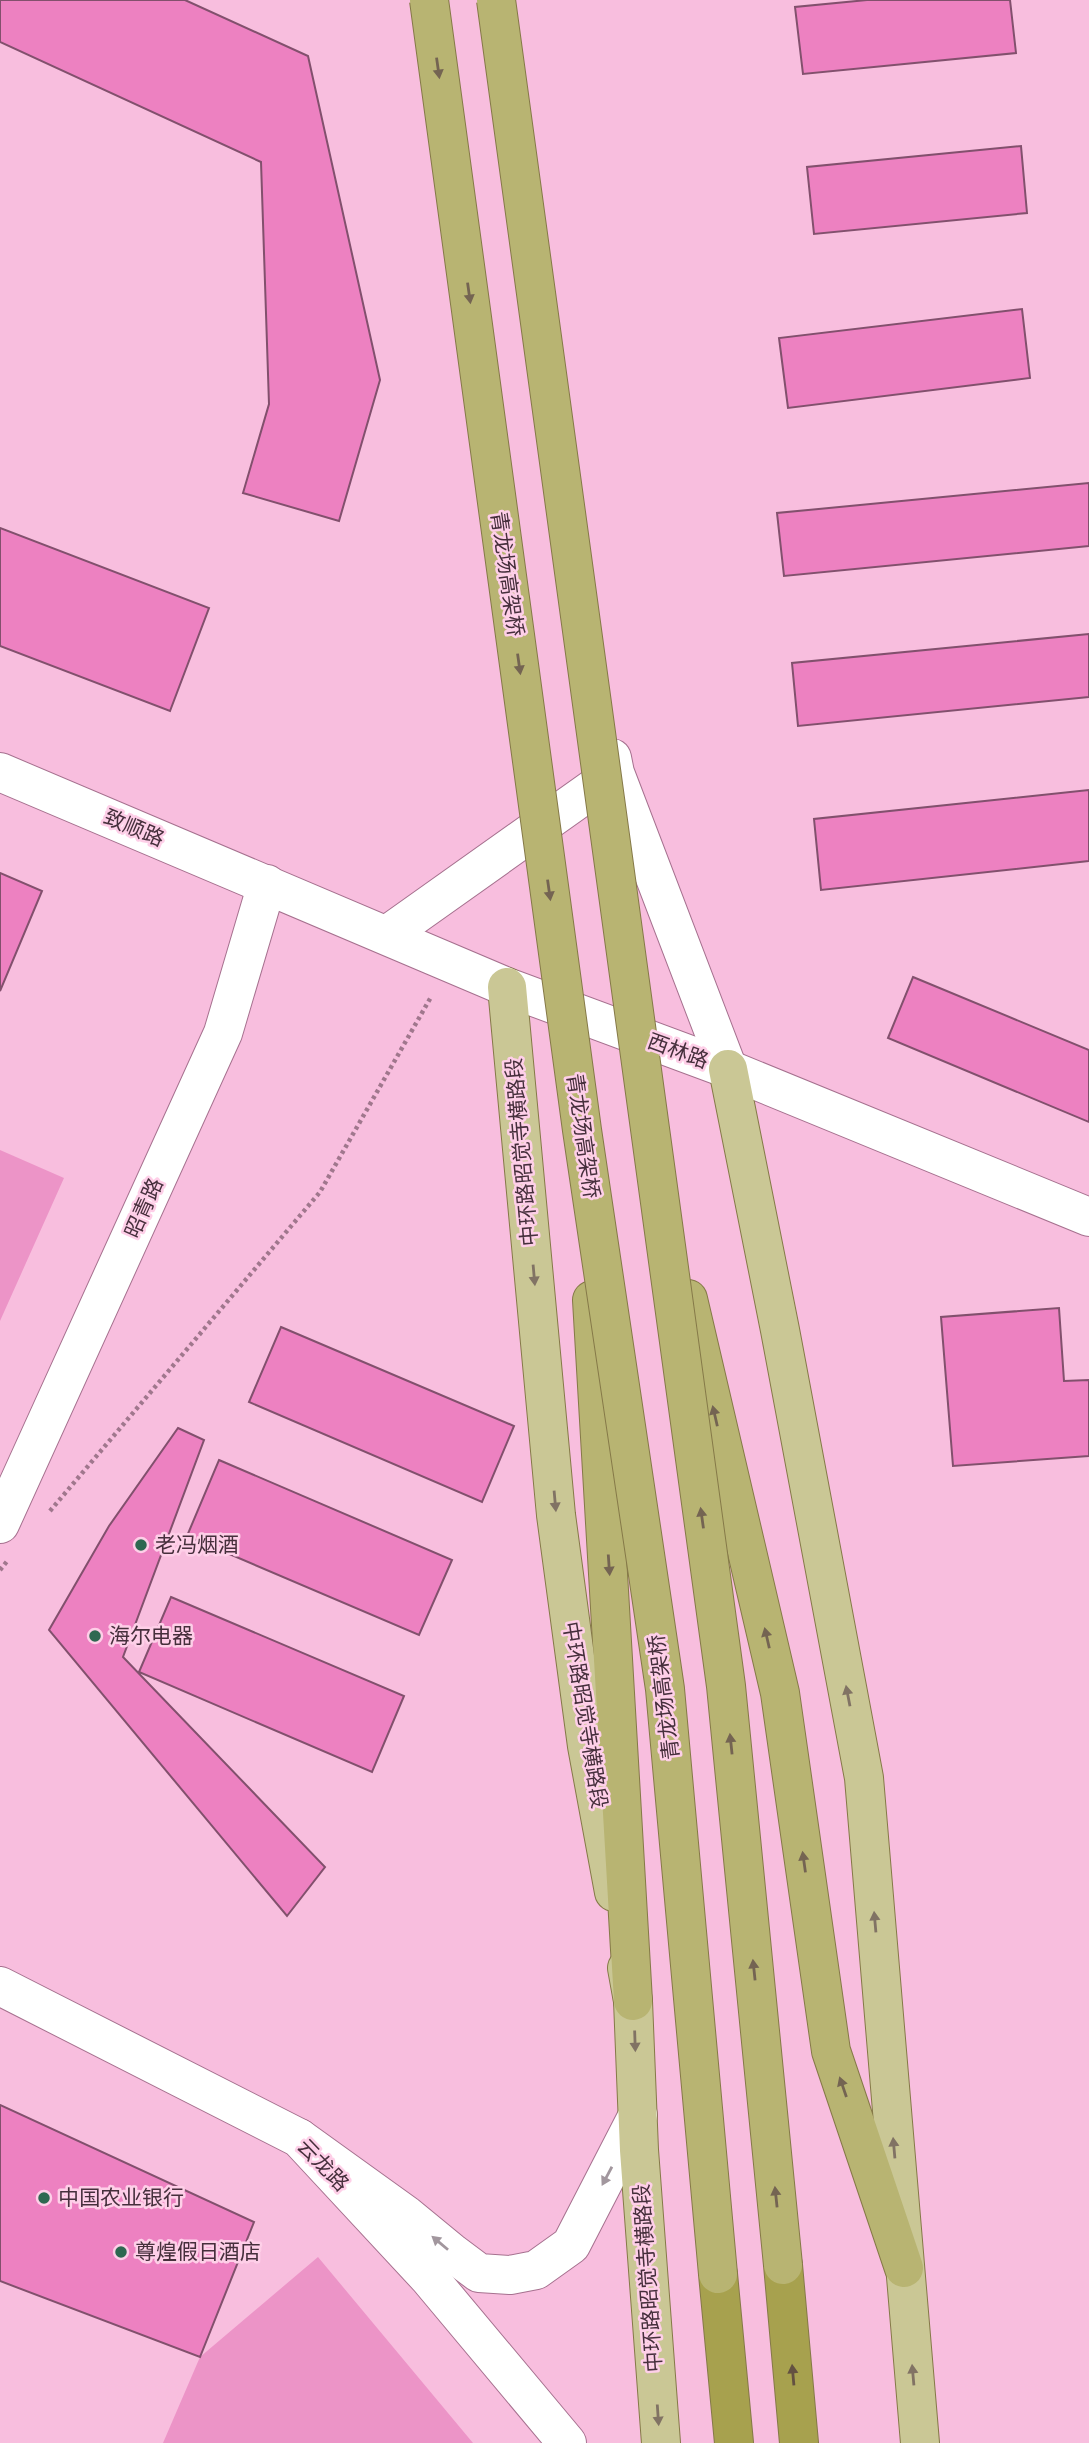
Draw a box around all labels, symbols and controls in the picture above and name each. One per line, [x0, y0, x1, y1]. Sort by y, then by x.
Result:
one-way arrow [433, 57, 444, 79]
one-way arrow [463, 282, 474, 304]
street label: 青龙场高架桥 [485, 510, 530, 638]
one-way arrow [514, 653, 525, 675]
street label: 致顺路 [100, 803, 168, 852]
one-way arrow [544, 879, 555, 901]
street label: 西林路 [644, 1027, 712, 1074]
street label: 中环路昭觉寺横路段 [500, 1057, 543, 1247]
street label: 青龙场高架桥 [561, 1072, 606, 1200]
street label: 昭青路 [118, 1174, 169, 1242]
one-way arrow [528, 1264, 539, 1286]
one-way arrow [709, 1405, 720, 1427]
one-way arrow [550, 1491, 561, 1513]
one-way arrow [697, 1507, 708, 1529]
place label: 老冯烟酒 [155, 1531, 239, 1558]
marker: 老冯烟酒 [133, 1537, 149, 1553]
one-way arrow [604, 1554, 615, 1576]
street label: 中环路昭觉寺横路段 [557, 1619, 614, 1810]
place label: 海尔电器 [109, 1622, 193, 1649]
one-way arrow [761, 1627, 772, 1649]
marker: 海尔电器 [87, 1628, 103, 1644]
street label: 青龙场高架桥 [642, 1633, 685, 1761]
one-way arrow [843, 1685, 854, 1707]
one-way arrow [726, 1733, 737, 1755]
one-way arrow [798, 1851, 809, 1873]
one-way arrow [869, 1910, 880, 1932]
one-way arrow [748, 1959, 759, 1981]
one-way arrow [629, 2030, 640, 2052]
one-way arrow [838, 2077, 848, 2098]
street label: 云龙路 [292, 2133, 355, 2197]
one-way arrow [888, 2137, 899, 2159]
one-way arrow [602, 2166, 613, 2186]
street label: 中环路昭觉寺横路段 [627, 2183, 668, 2373]
place label: 中国农业银行 [58, 2184, 184, 2211]
one-way arrow [770, 2186, 781, 2208]
marker: 中国农业银行 [36, 2190, 52, 2206]
one-way arrow [431, 2236, 448, 2251]
place label: 尊煌假日酒店 [135, 2238, 261, 2265]
marker: 尊煌假日酒店 [113, 2244, 129, 2260]
one-way arrow [787, 2364, 798, 2386]
one-way arrow [907, 2364, 918, 2386]
one-way arrow [653, 2404, 664, 2426]

